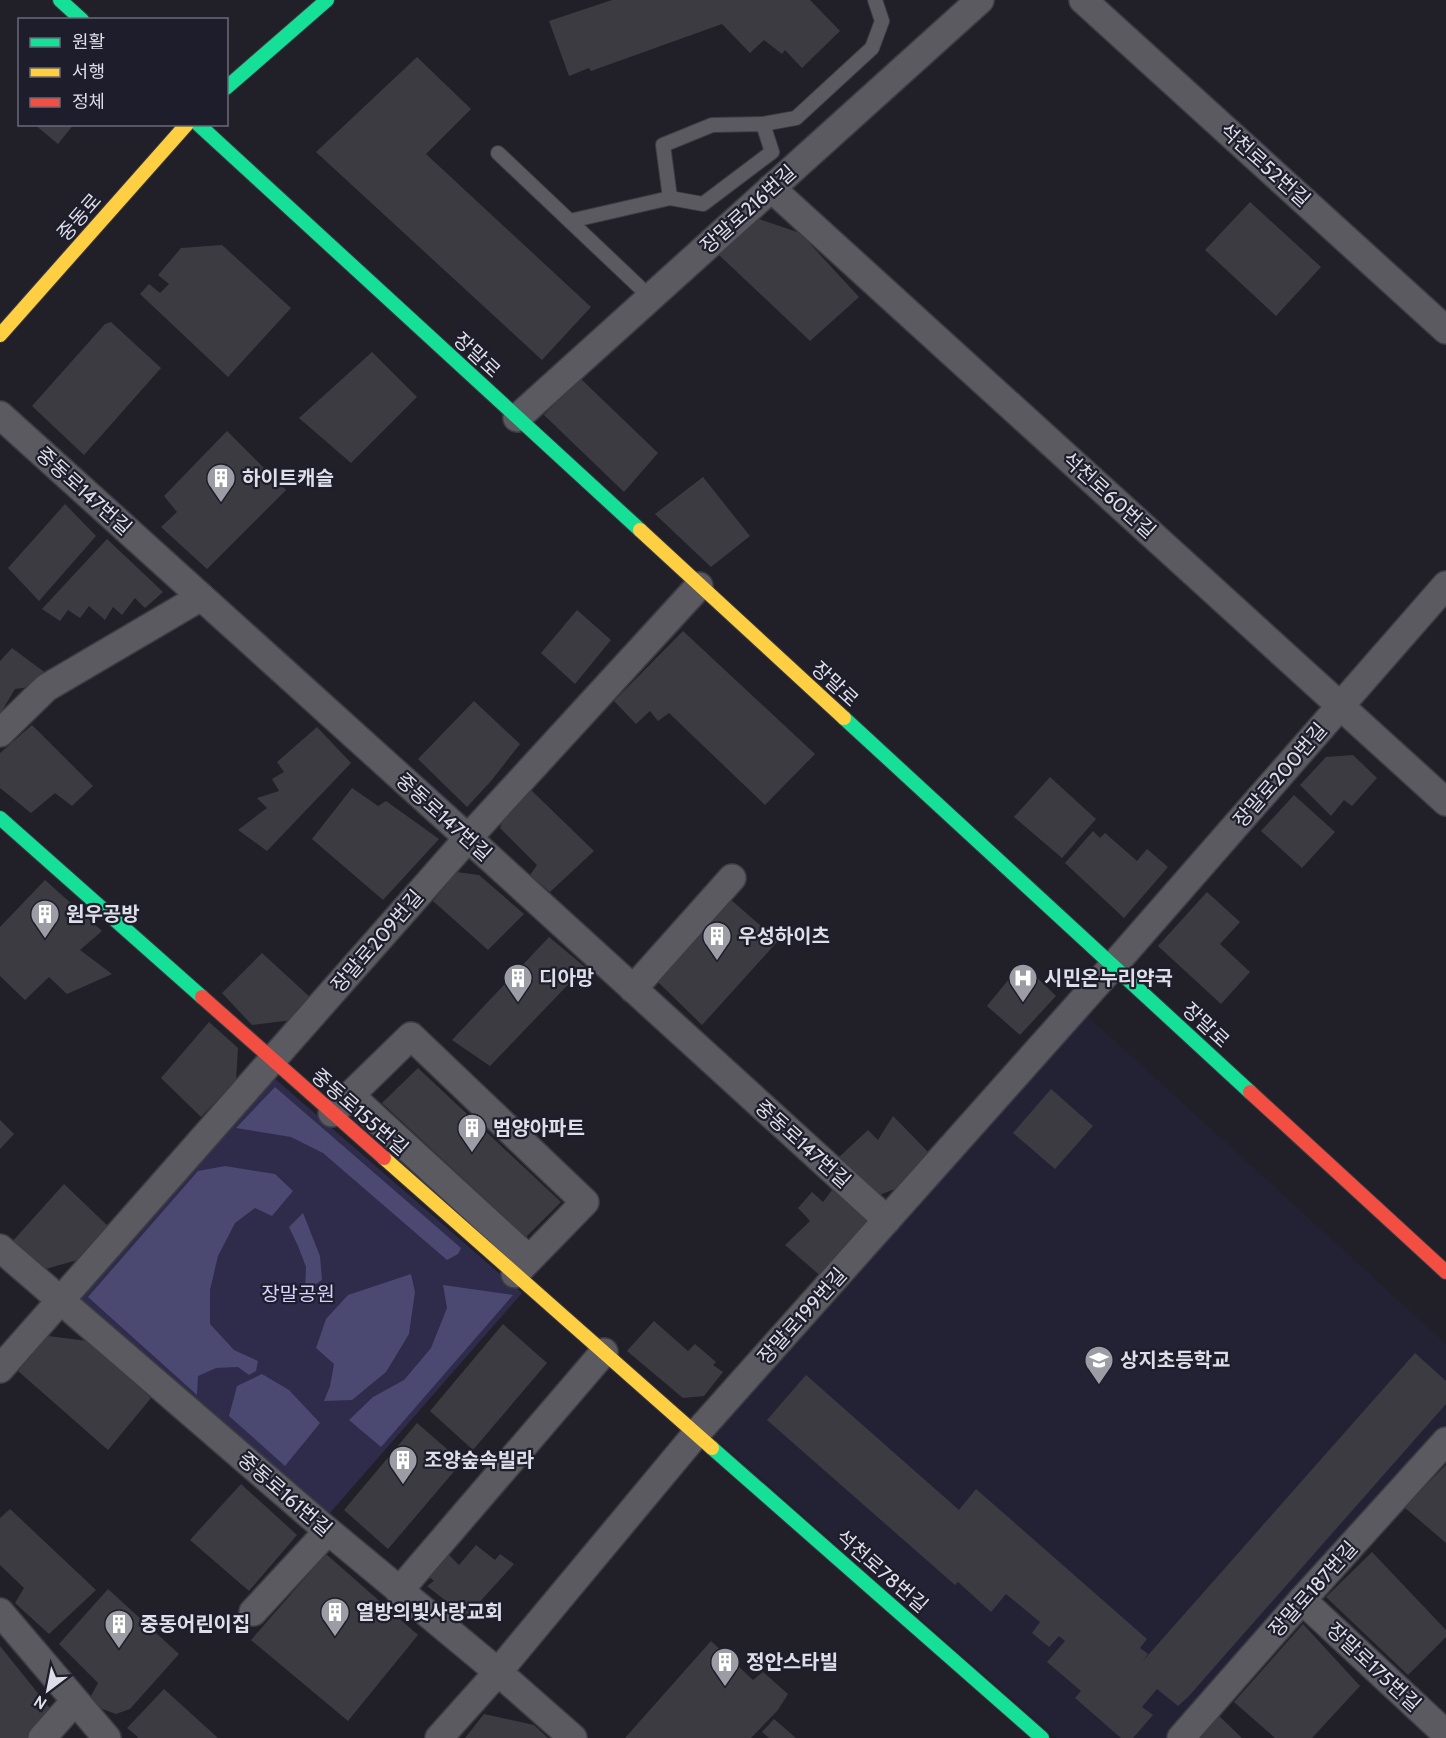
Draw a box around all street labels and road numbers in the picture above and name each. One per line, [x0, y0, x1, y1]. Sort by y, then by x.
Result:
street label: 석천로52번길 [1215, 118, 1315, 212]
street label: 장말로216번길 [695, 160, 801, 258]
street label: 중동로 [52, 188, 106, 246]
street label: 장말로 [449, 327, 505, 383]
street label: 중동로147번길 [31, 442, 137, 540]
street label: 석천로60번길 [1057, 447, 1161, 543]
street label: 장말로 [807, 656, 863, 712]
street label: 장말로200번길 [1228, 718, 1332, 832]
street label: 중동로147번길 [391, 768, 497, 866]
street label: 장말로209번길 [326, 885, 428, 997]
street label: 장말로 [1178, 997, 1234, 1053]
street label: 중동로155번길 [307, 1064, 413, 1160]
street label: 중동로147번길 [750, 1095, 856, 1193]
street label: 장말로199번길 [753, 1263, 851, 1369]
street label: 중동로161번길 [233, 1447, 337, 1541]
street label: 석천로78번길 [831, 1524, 933, 1618]
street label: 장말로187번길 [1264, 1536, 1362, 1642]
street label: 장말로175번길 [1322, 1618, 1426, 1716]

